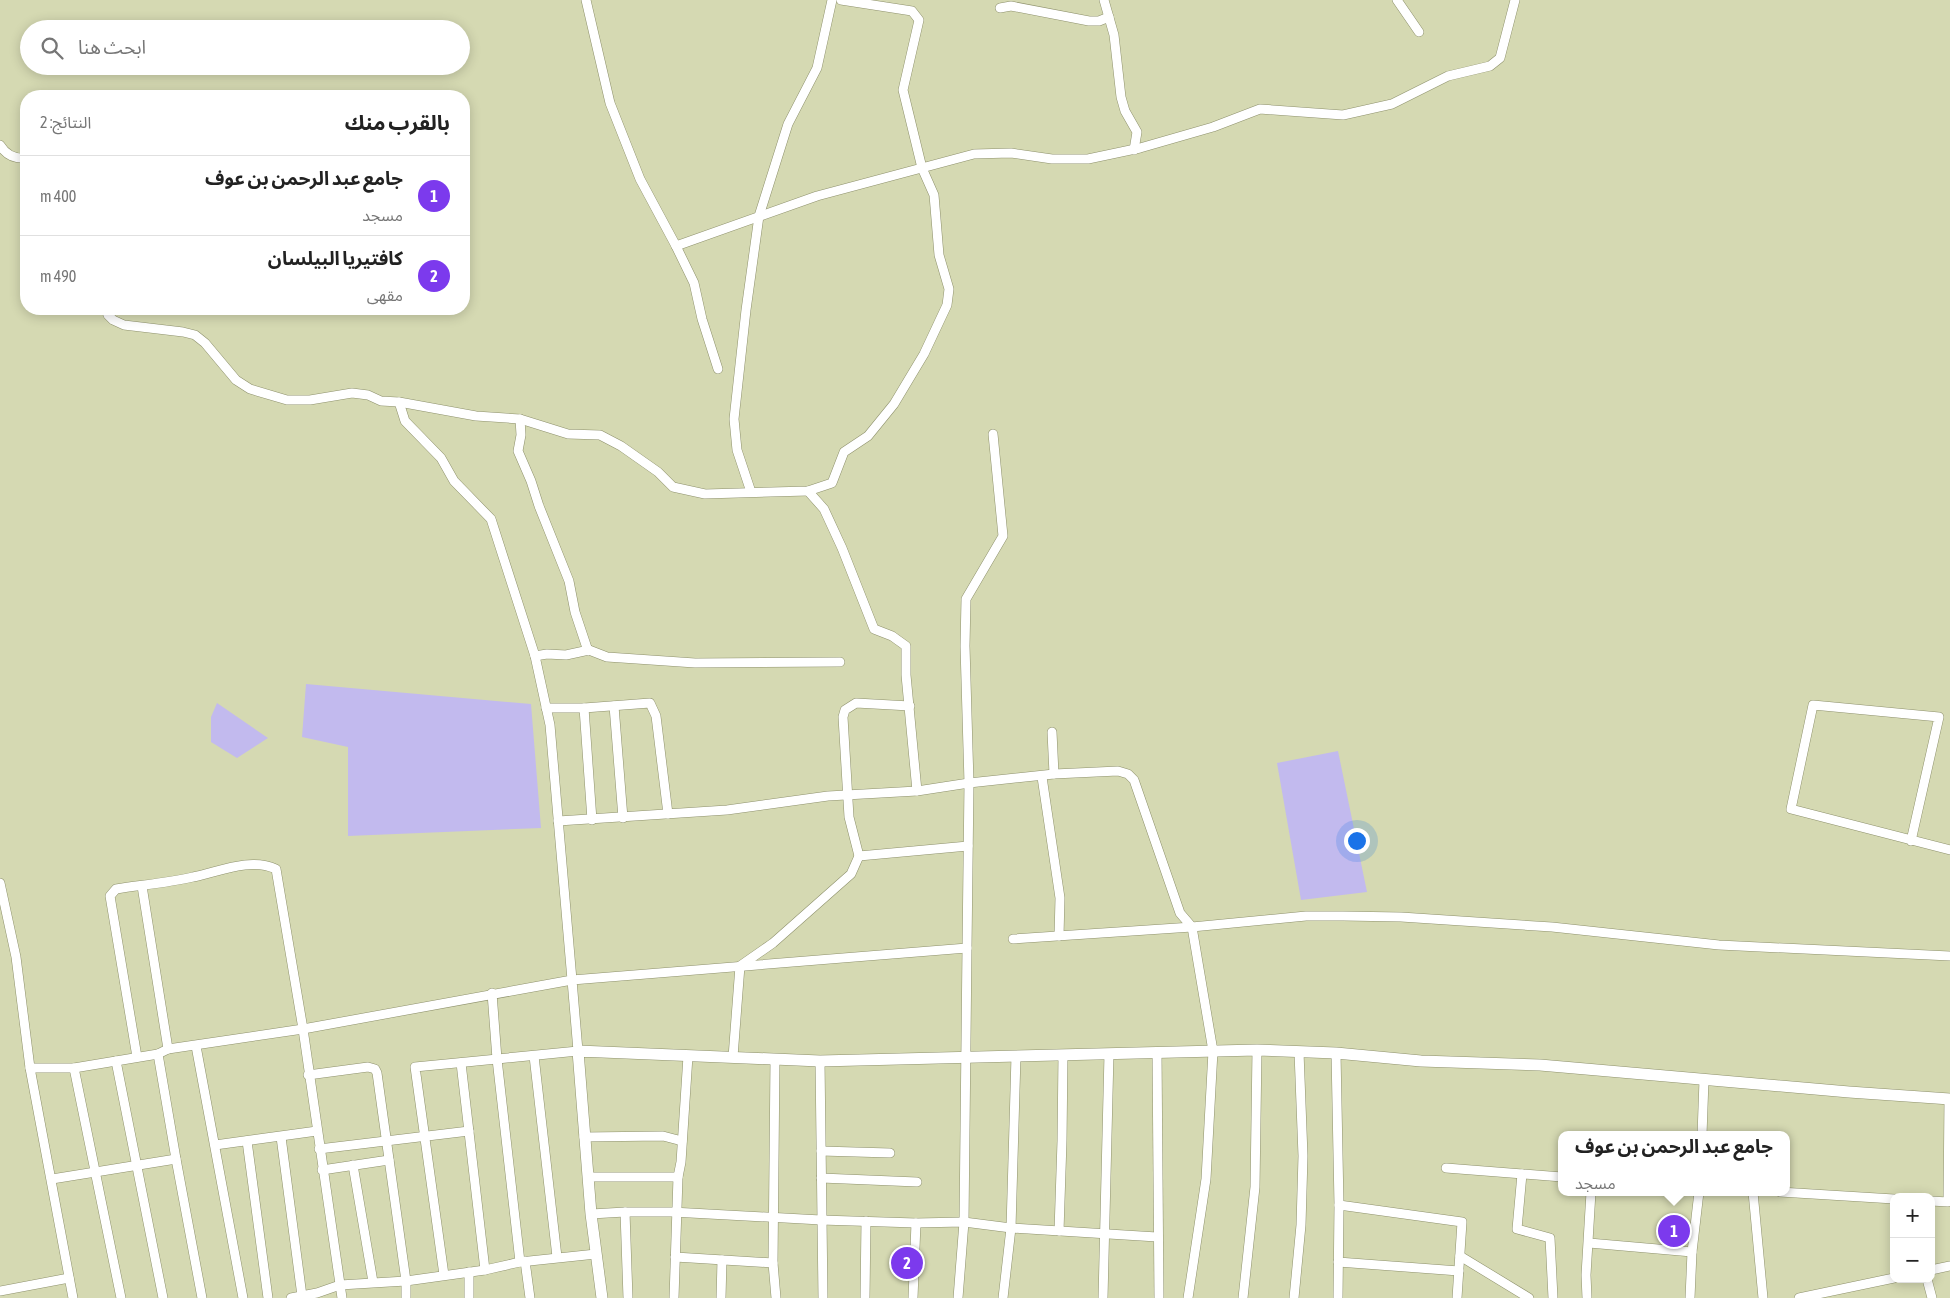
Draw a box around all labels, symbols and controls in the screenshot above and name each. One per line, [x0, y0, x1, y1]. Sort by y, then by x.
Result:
search box [20, 20, 470, 75]
icon: search [38, 34, 66, 62]
text: ابحث هنا [78, 36, 146, 58]
text: بالقرب منك [345, 110, 450, 134]
text: النتائج: 2 [40, 113, 91, 131]
text: جامع عبد الرحمن بن عوف [205, 167, 403, 189]
text: 400 m [40, 187, 76, 205]
text: 1 [430, 187, 438, 205]
text: مسجد [362, 206, 403, 224]
text: كافتيريا البيلسان [268, 247, 403, 269]
text: 490 m [40, 267, 76, 285]
text: 2 [430, 267, 438, 285]
text: مقهى [367, 286, 403, 304]
your location [1344, 828, 1370, 854]
popup [1558, 1131, 1790, 1196]
text: جامع عبد الرحمن بن عوف [1575, 1135, 1773, 1157]
text: مسجد [1575, 1174, 1616, 1192]
map controls [1890, 1193, 1935, 1283]
button: + [1890, 1193, 1935, 1238]
pin: 1 [1658, 1212, 1690, 1250]
button: − [1890, 1238, 1935, 1283]
pin: 2 [891, 1244, 923, 1282]

